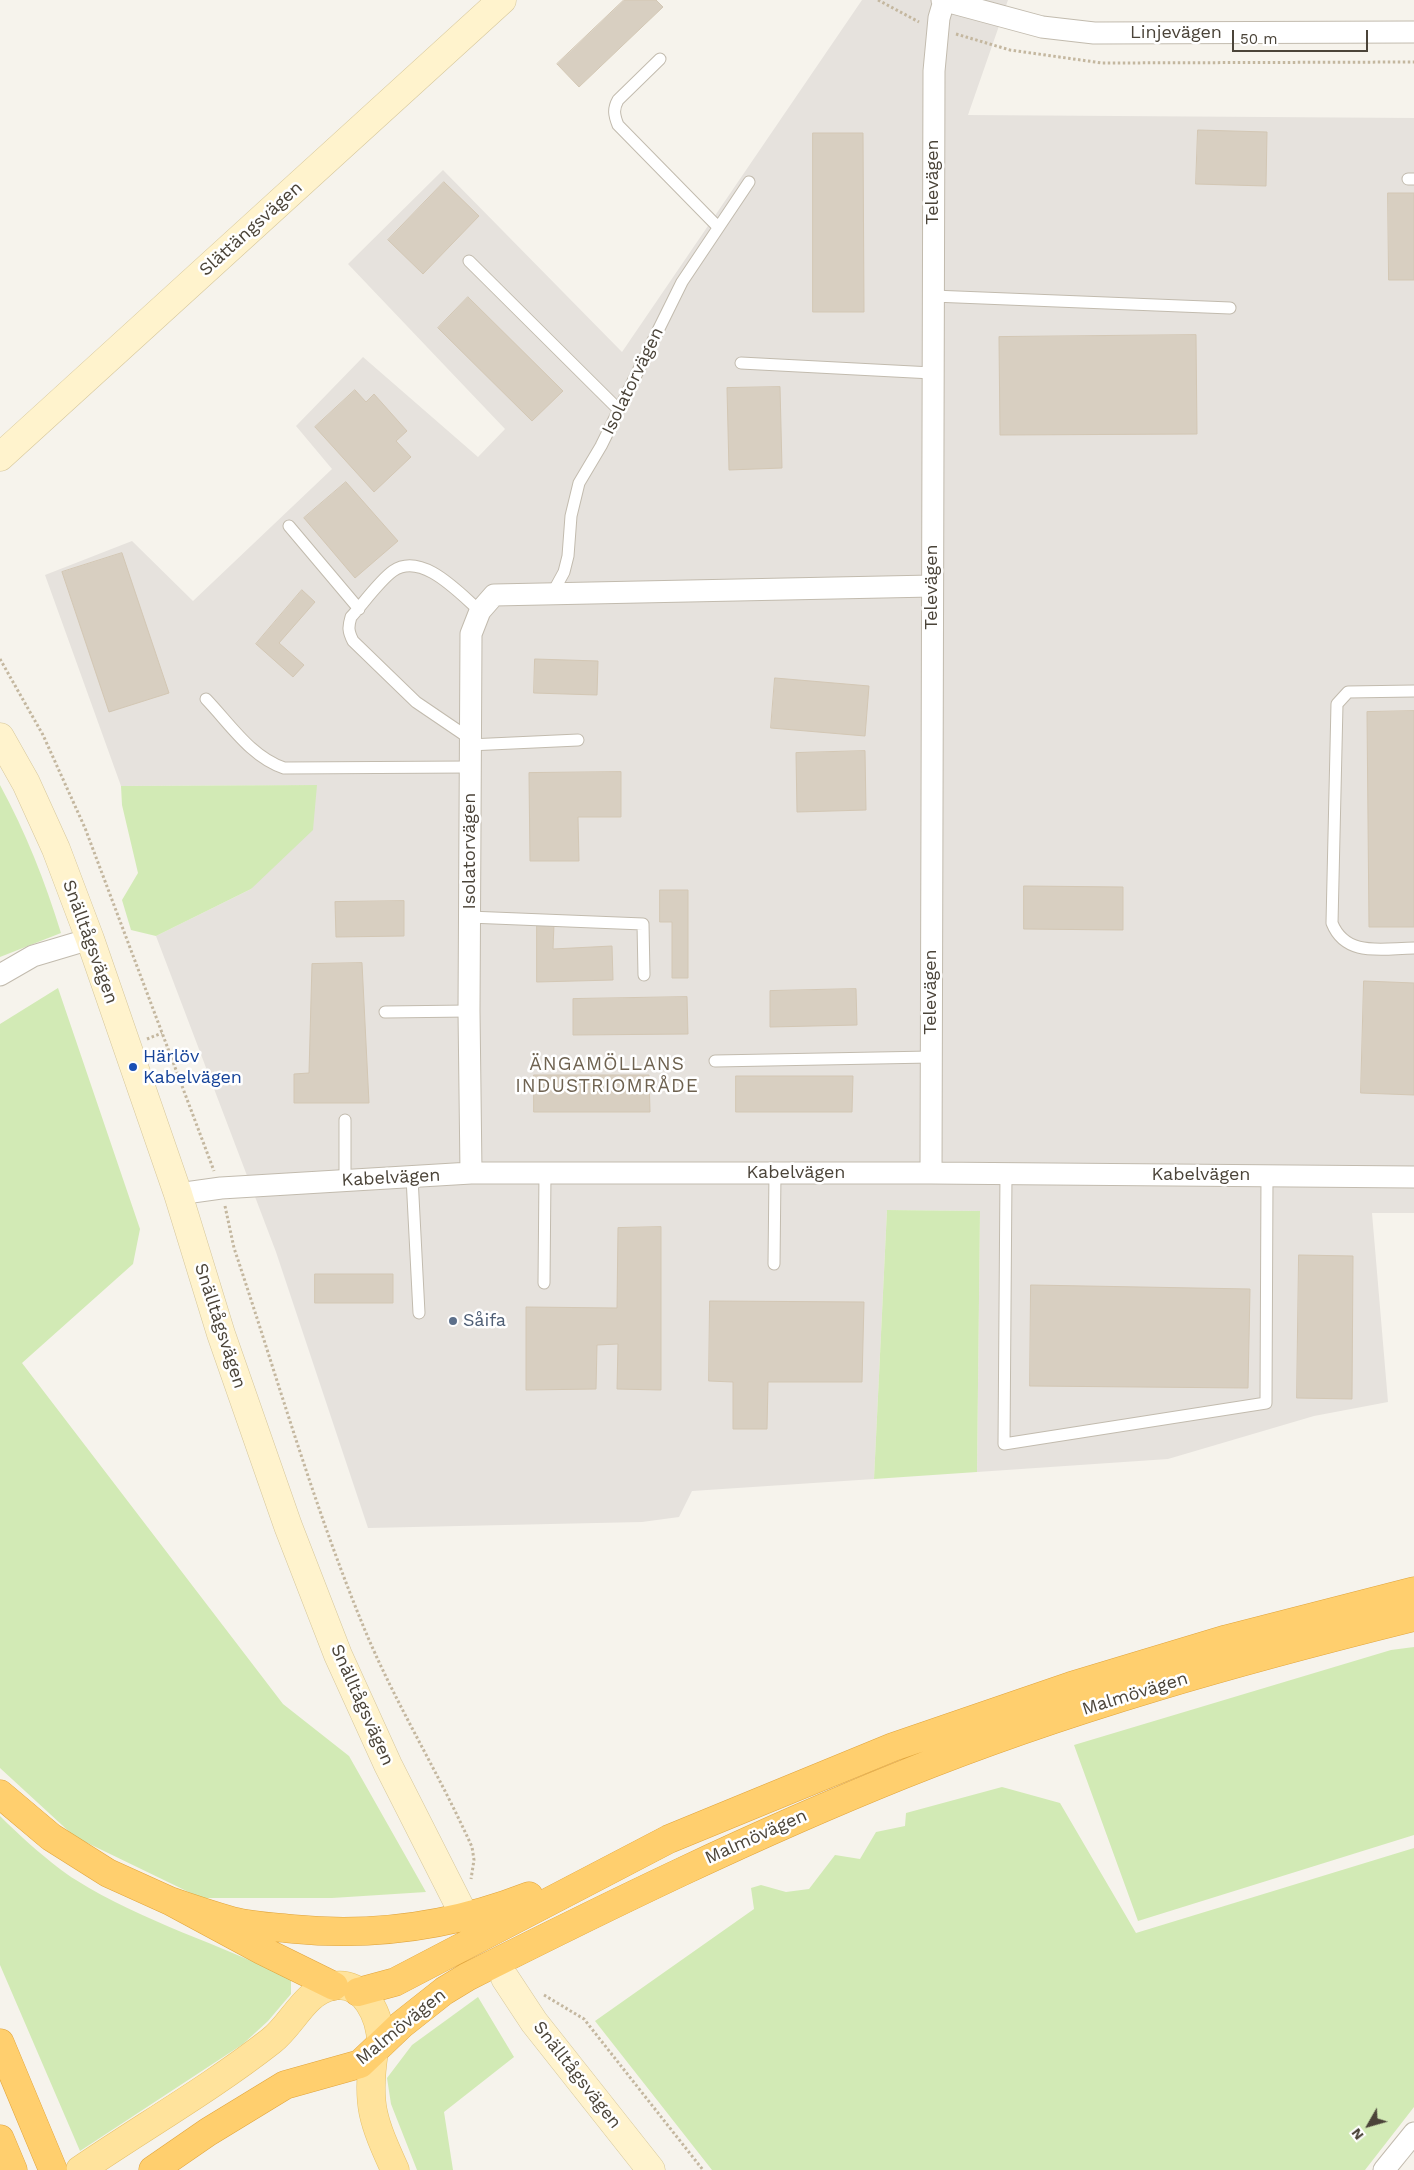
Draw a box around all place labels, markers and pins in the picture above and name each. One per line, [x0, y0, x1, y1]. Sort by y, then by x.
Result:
place label: Härlöv Kabelvägen [143, 1046, 242, 1088]
marker: Härlöv Kabelvägen [127, 1061, 139, 1073]
place label: Såifa [463, 1310, 506, 1332]
marker: Såifa [447, 1315, 459, 1327]

